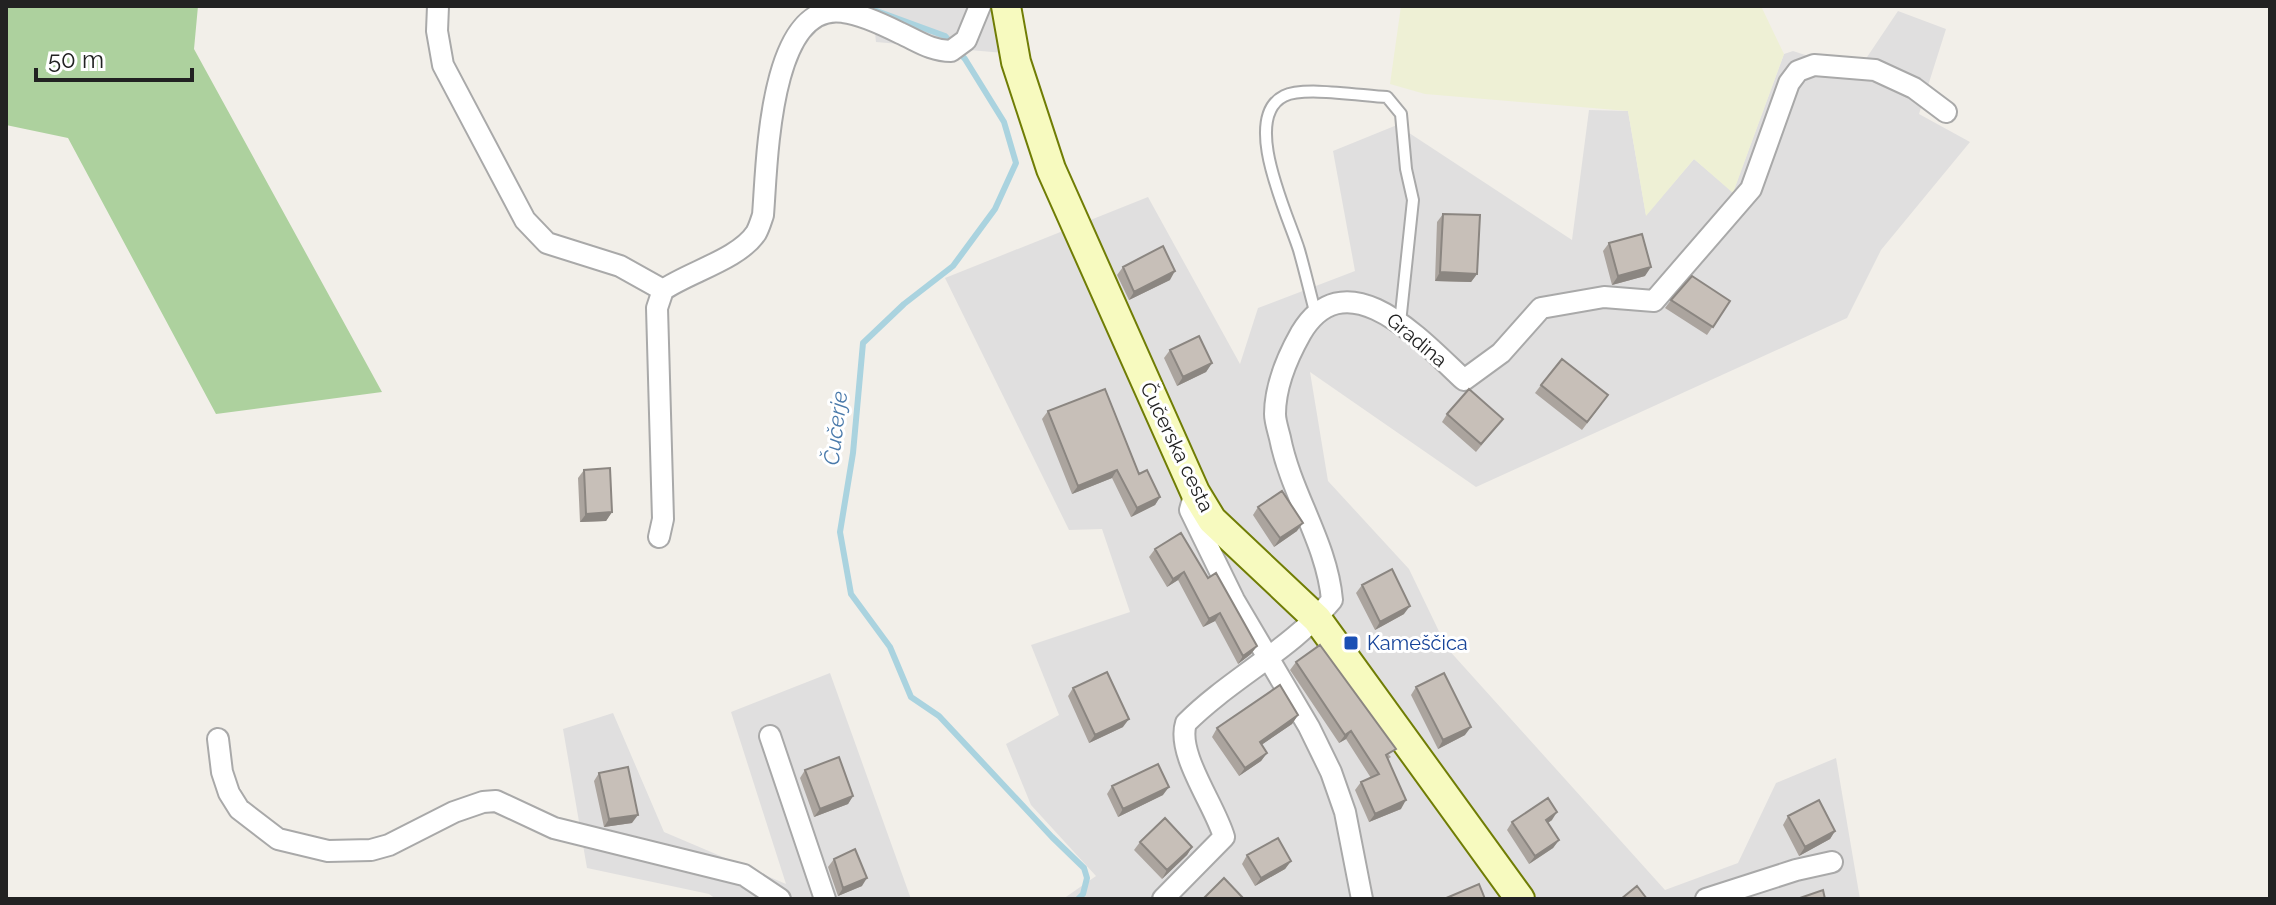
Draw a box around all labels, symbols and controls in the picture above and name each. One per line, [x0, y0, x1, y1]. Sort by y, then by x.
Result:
scale bar [36, 32, 192, 82]
text: 50 m [48, 45, 104, 74]
street label: Gradina [1382, 308, 1452, 372]
street label: Čučerska cesta [1135, 378, 1220, 516]
water label: Čučerje [818, 389, 852, 467]
place label: Kameščica [1367, 631, 1468, 655]
marker: Kameščica [1342, 634, 1360, 652]

